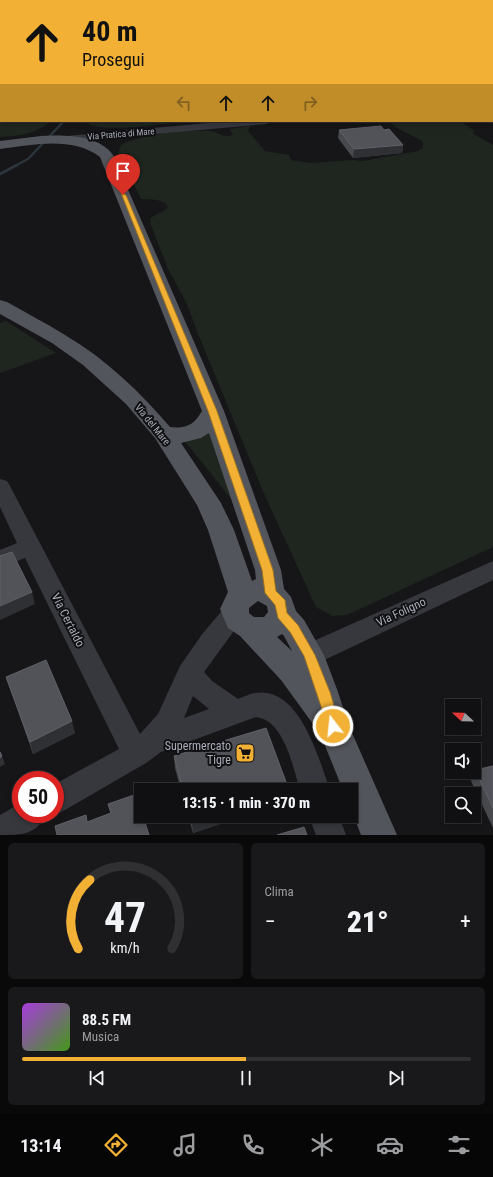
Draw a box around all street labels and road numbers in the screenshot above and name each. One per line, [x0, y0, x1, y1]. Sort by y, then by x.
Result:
street label: Via Pratica di Mare [87, 126, 155, 142]
street label: Via del Mare [133, 402, 173, 447]
street label: Via Certaldo [49, 591, 87, 649]
street label: Via Foligno [374, 594, 428, 630]

